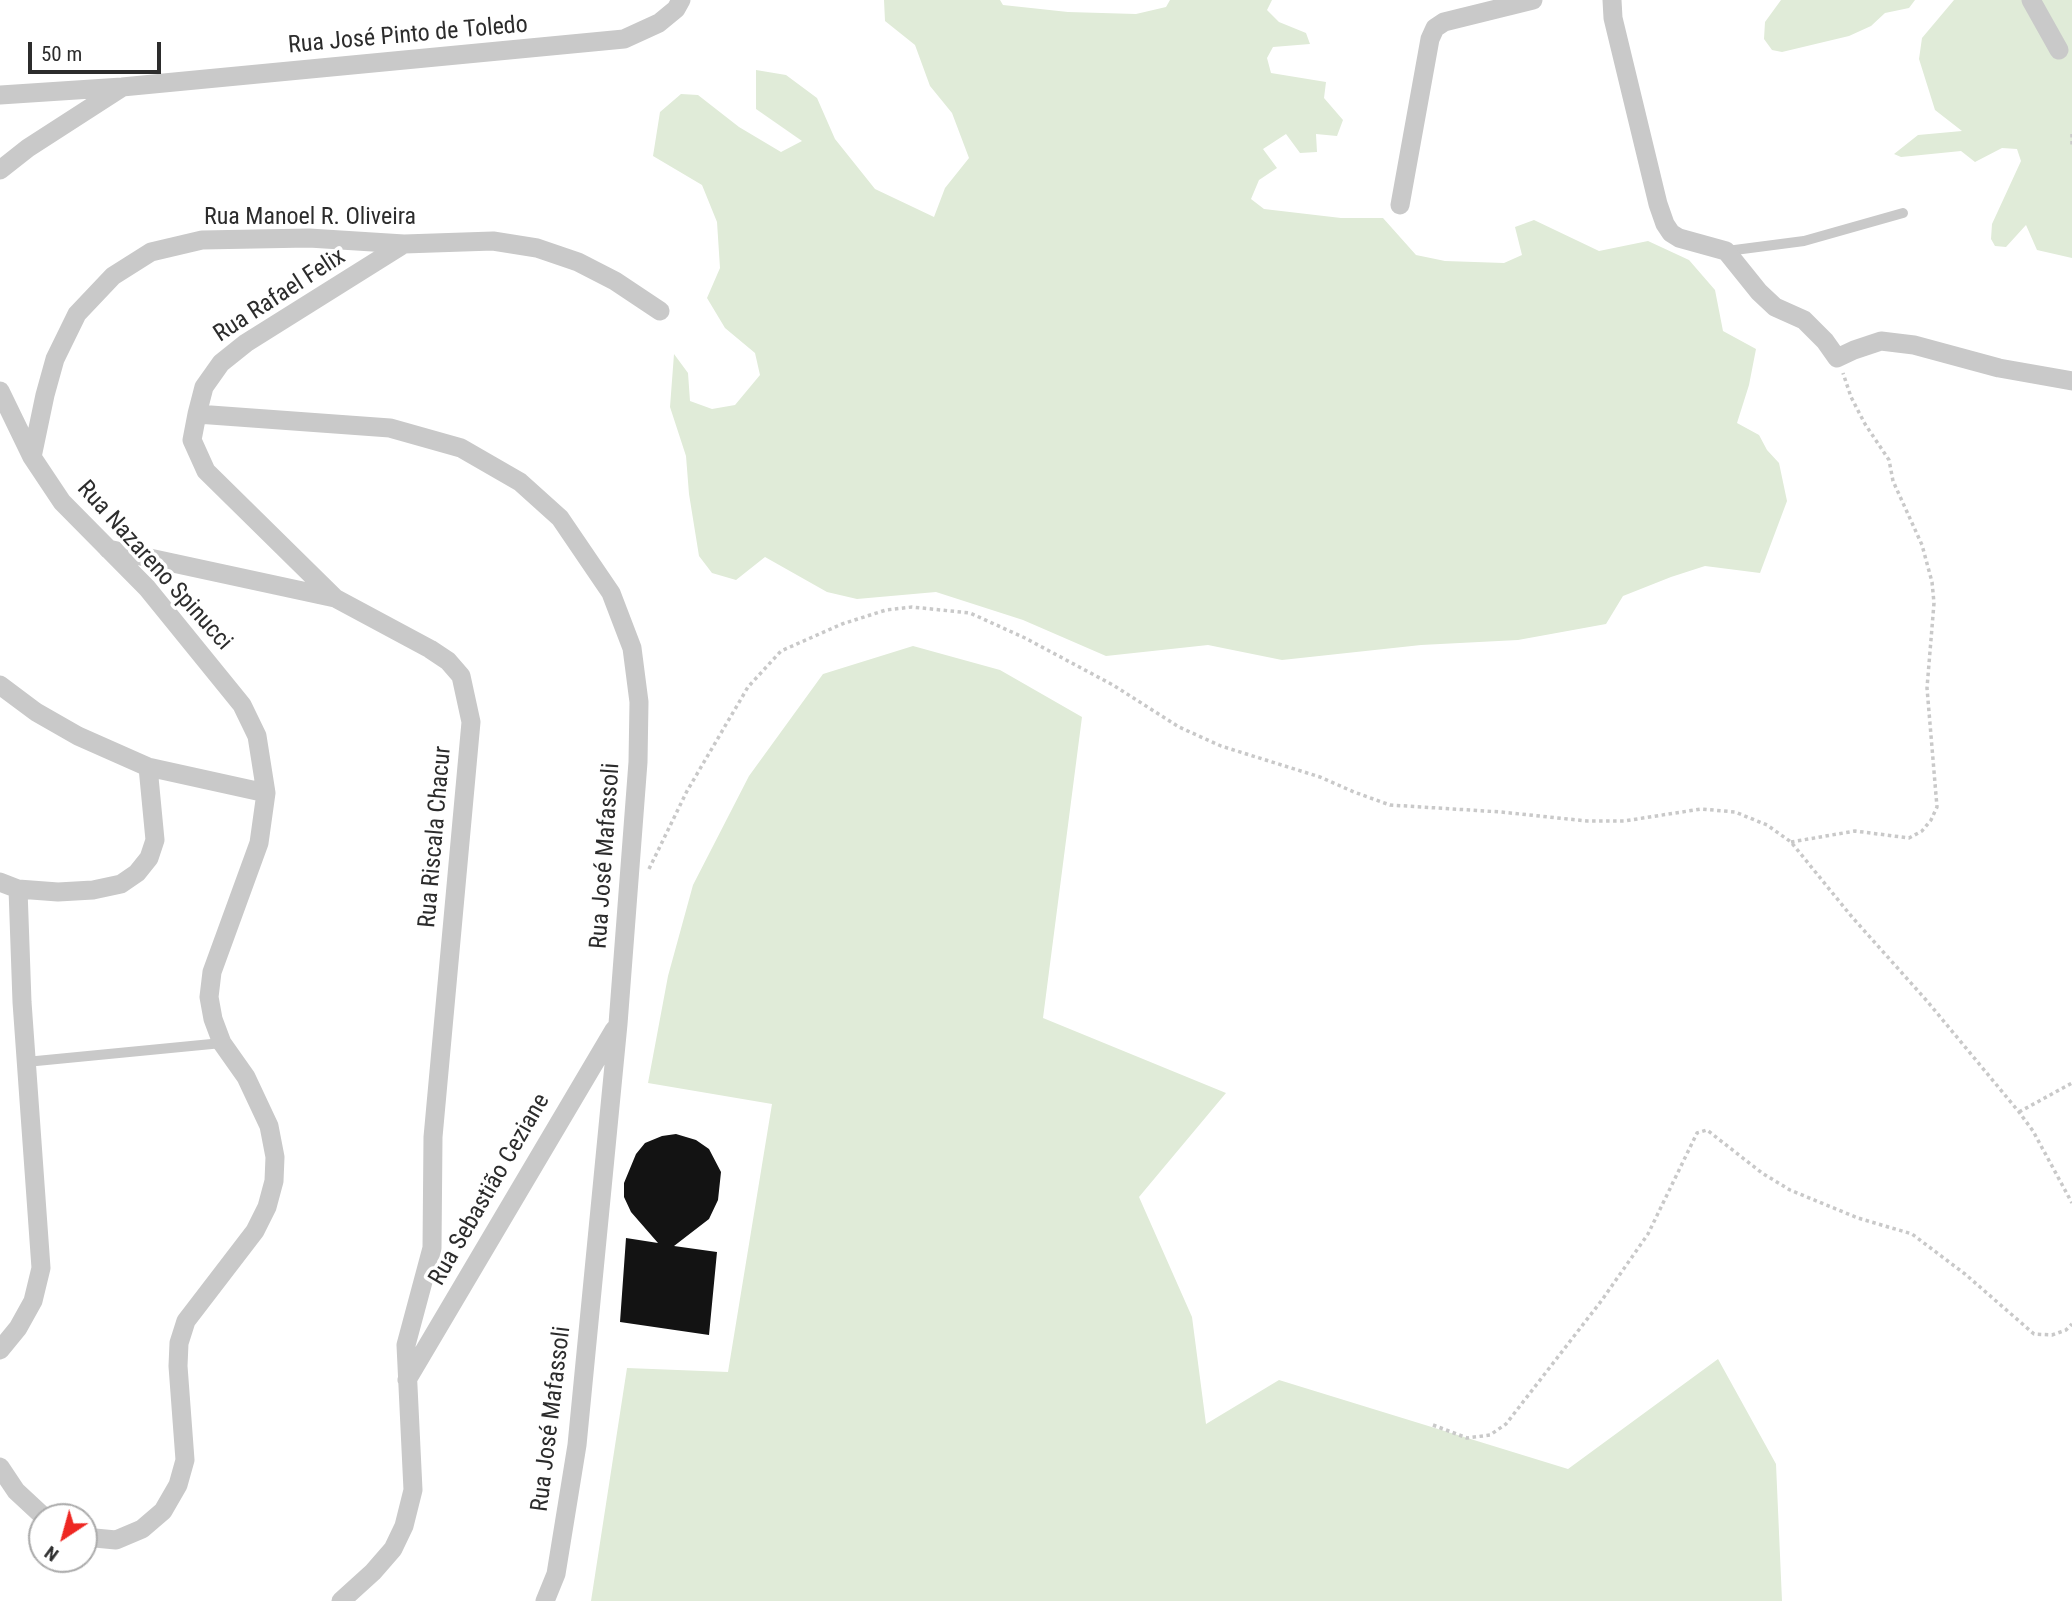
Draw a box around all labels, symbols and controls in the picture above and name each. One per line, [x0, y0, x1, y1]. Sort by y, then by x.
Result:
street label: Rua José Pinto de Toledo [287, 11, 529, 61]
scale bar [32, 28, 164, 72]
text: 50 m [41, 42, 82, 66]
street label: Rua Manoel R. Oliveira [204, 204, 416, 232]
street label: Rua Rafael Felix [209, 243, 351, 349]
street label: Rua Nazareno Spinucci [70, 475, 238, 657]
street label: Rua Riscala Chacur [414, 745, 458, 929]
street label: Rua José Mafassoli [585, 762, 627, 950]
street label: Rua Sebastião Ceziane [423, 1089, 557, 1291]
street label: Rua José Mafassoli [526, 1325, 578, 1513]
north arrow [28, 1503, 98, 1573]
text: N [40, 1541, 63, 1567]

